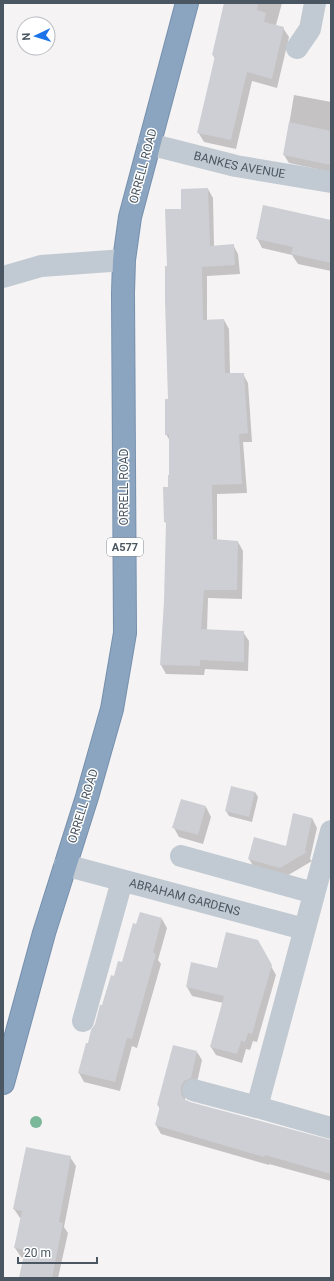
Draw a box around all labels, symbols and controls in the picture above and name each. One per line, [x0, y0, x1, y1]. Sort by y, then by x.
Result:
north arrow [16, 16, 56, 56]
text: N [20, 32, 33, 41]
street label: ORRELL ROAD [126, 127, 160, 205]
street label: BANKES AVENUE [192, 149, 287, 181]
street label: ORRELL ROAD [117, 448, 131, 526]
road number: A577 [107, 538, 143, 556]
street label: ORRELL ROAD [65, 767, 101, 845]
street label: ABRAHAM GARDENS [128, 876, 242, 919]
scale bar [18, 1239, 97, 1265]
text: 20 m [24, 1246, 51, 1260]

